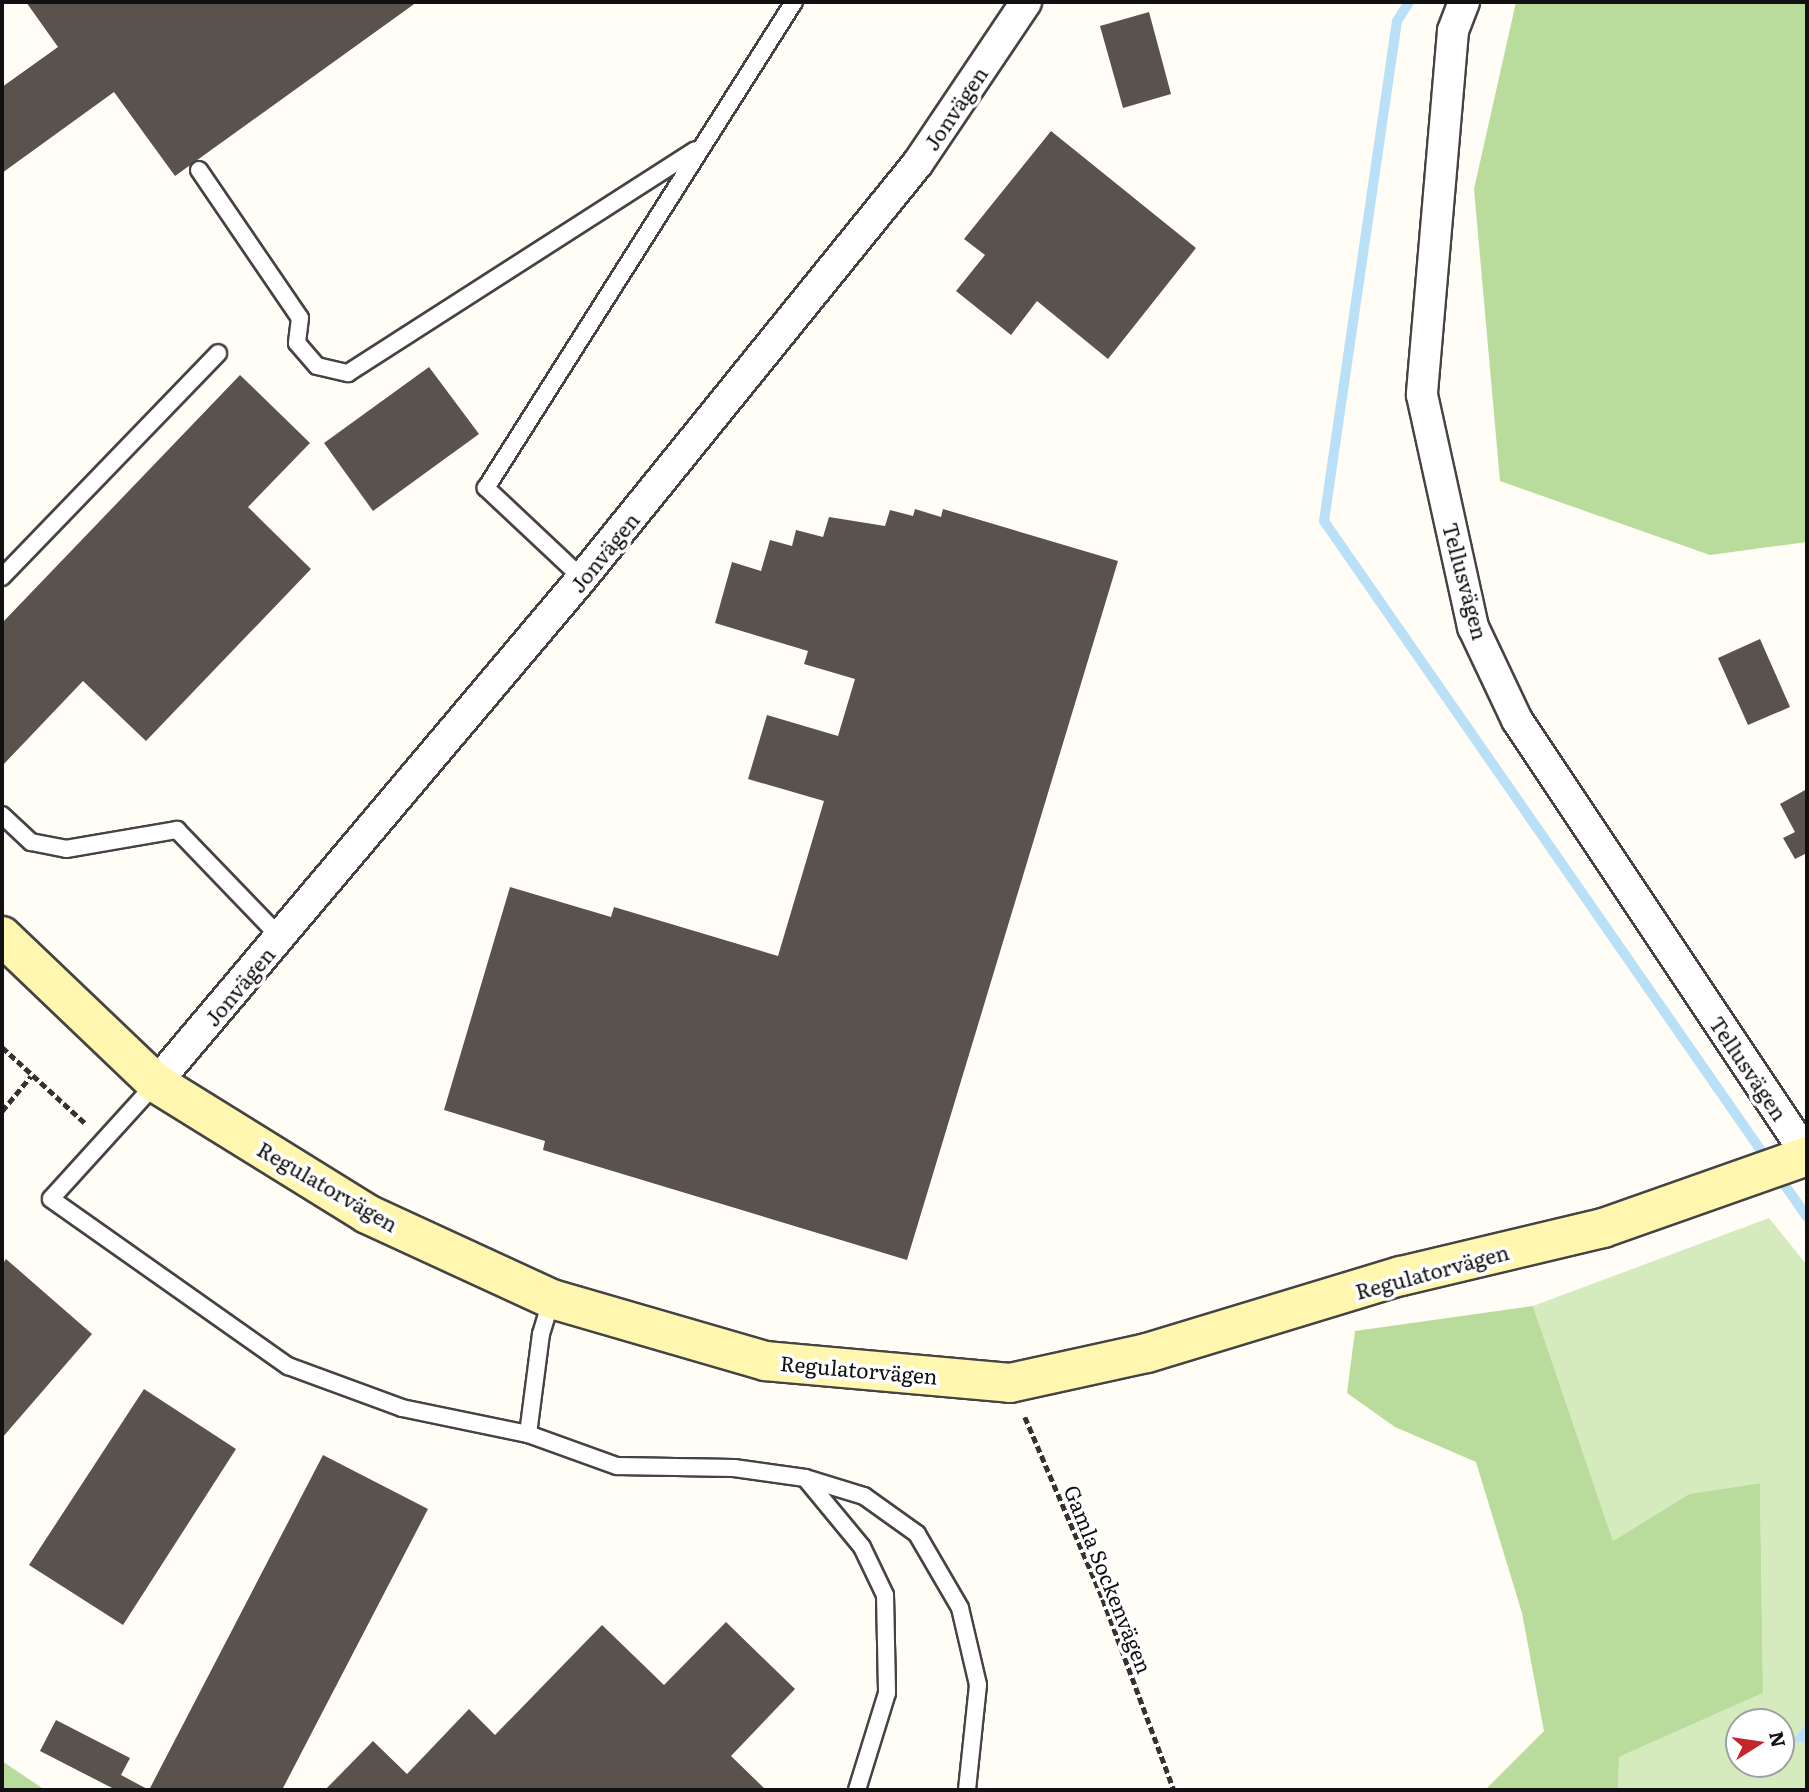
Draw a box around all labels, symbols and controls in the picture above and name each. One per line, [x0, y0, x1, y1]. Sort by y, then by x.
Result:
street label: Jonvägen [918, 61, 992, 155]
street label: Jonvägen [564, 507, 644, 597]
street label: Tellusvägen [1438, 520, 1494, 642]
street label: Jonvägen [199, 941, 279, 1031]
street label: Tellusvägen [1705, 1011, 1793, 1125]
street label: Regulatorvägen [253, 1136, 403, 1236]
street label: Regulatorvägen [1352, 1238, 1512, 1304]
street label: Regulatorvägen [779, 1350, 939, 1388]
street label: Gamla Sockenvägen [1060, 1481, 1158, 1677]
north arrow [1725, 1708, 1795, 1778]
text: N [1763, 1728, 1794, 1750]

